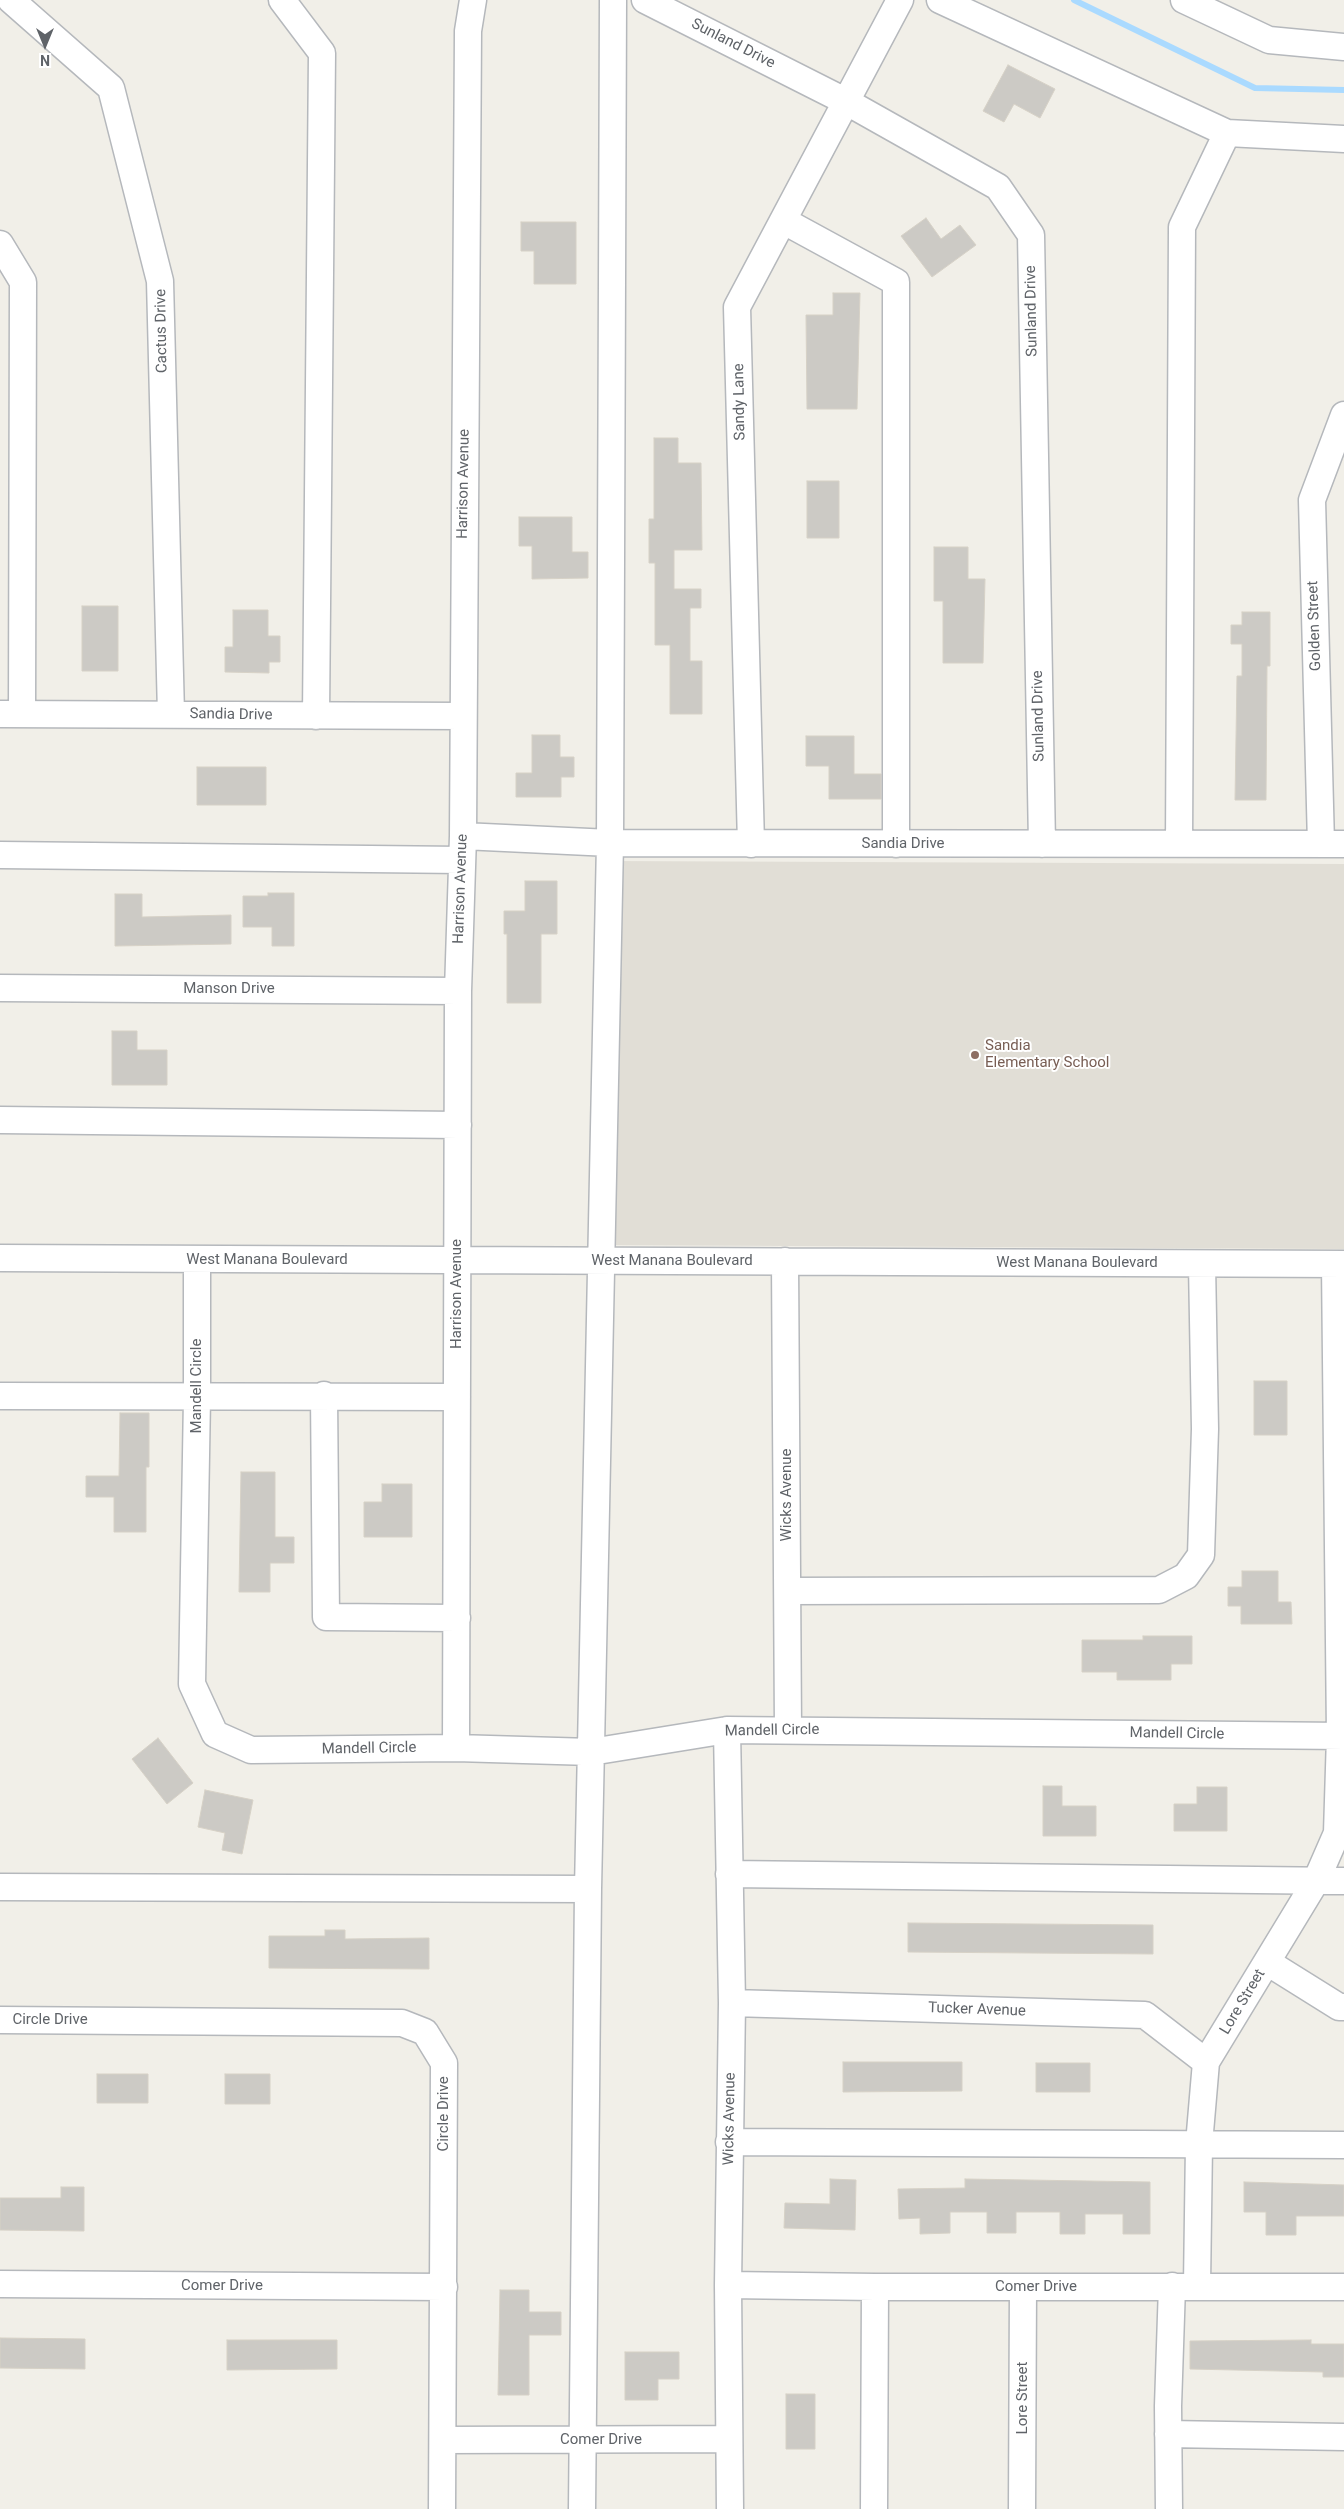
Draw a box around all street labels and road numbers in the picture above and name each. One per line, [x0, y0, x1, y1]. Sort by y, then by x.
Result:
street label: Sunland Drive [688, 15, 778, 73]
street label: Sunland Drive [1022, 265, 1042, 357]
street label: Cactus Drive [152, 289, 172, 373]
street label: Sandy Lane [730, 363, 750, 441]
street label: Harrison Avenue [454, 429, 474, 539]
street label: Golden Street [1304, 581, 1326, 671]
street label: Sunland Drive [1029, 670, 1049, 762]
street label: Sandia Drive [189, 705, 273, 725]
street label: Harrison Avenue [450, 834, 472, 944]
street label: Sandia Drive [861, 835, 945, 853]
street label: Manson Drive [183, 980, 275, 998]
street label: Harrison Avenue [448, 1239, 466, 1349]
street label: West Manana Boulevard [186, 1251, 348, 1269]
street label: West Manana Boulevard [591, 1252, 753, 1270]
street label: West Manana Boulevard [996, 1254, 1158, 1272]
street label: Mandell Circle [188, 1339, 206, 1433]
street label: Wicks Avenue [778, 1449, 796, 1541]
street label: Mandell Circle [724, 1721, 820, 1741]
street label: Mandell Circle [1129, 1724, 1225, 1744]
street label: Mandell Circle [321, 1739, 417, 1759]
street label: Lore Street [1217, 1966, 1269, 2038]
street label: Tucker Avenue [928, 1999, 1026, 2021]
street label: Circle Drive [12, 2011, 88, 2029]
street label: Wicks Avenue [720, 2072, 740, 2166]
street label: Circle Drive [435, 2076, 453, 2152]
street label: Comer Drive [181, 2277, 263, 2295]
street label: Comer Drive [995, 2278, 1077, 2296]
street label: Lore Street [1014, 2362, 1032, 2434]
street label: Comer Drive [560, 2431, 642, 2449]

